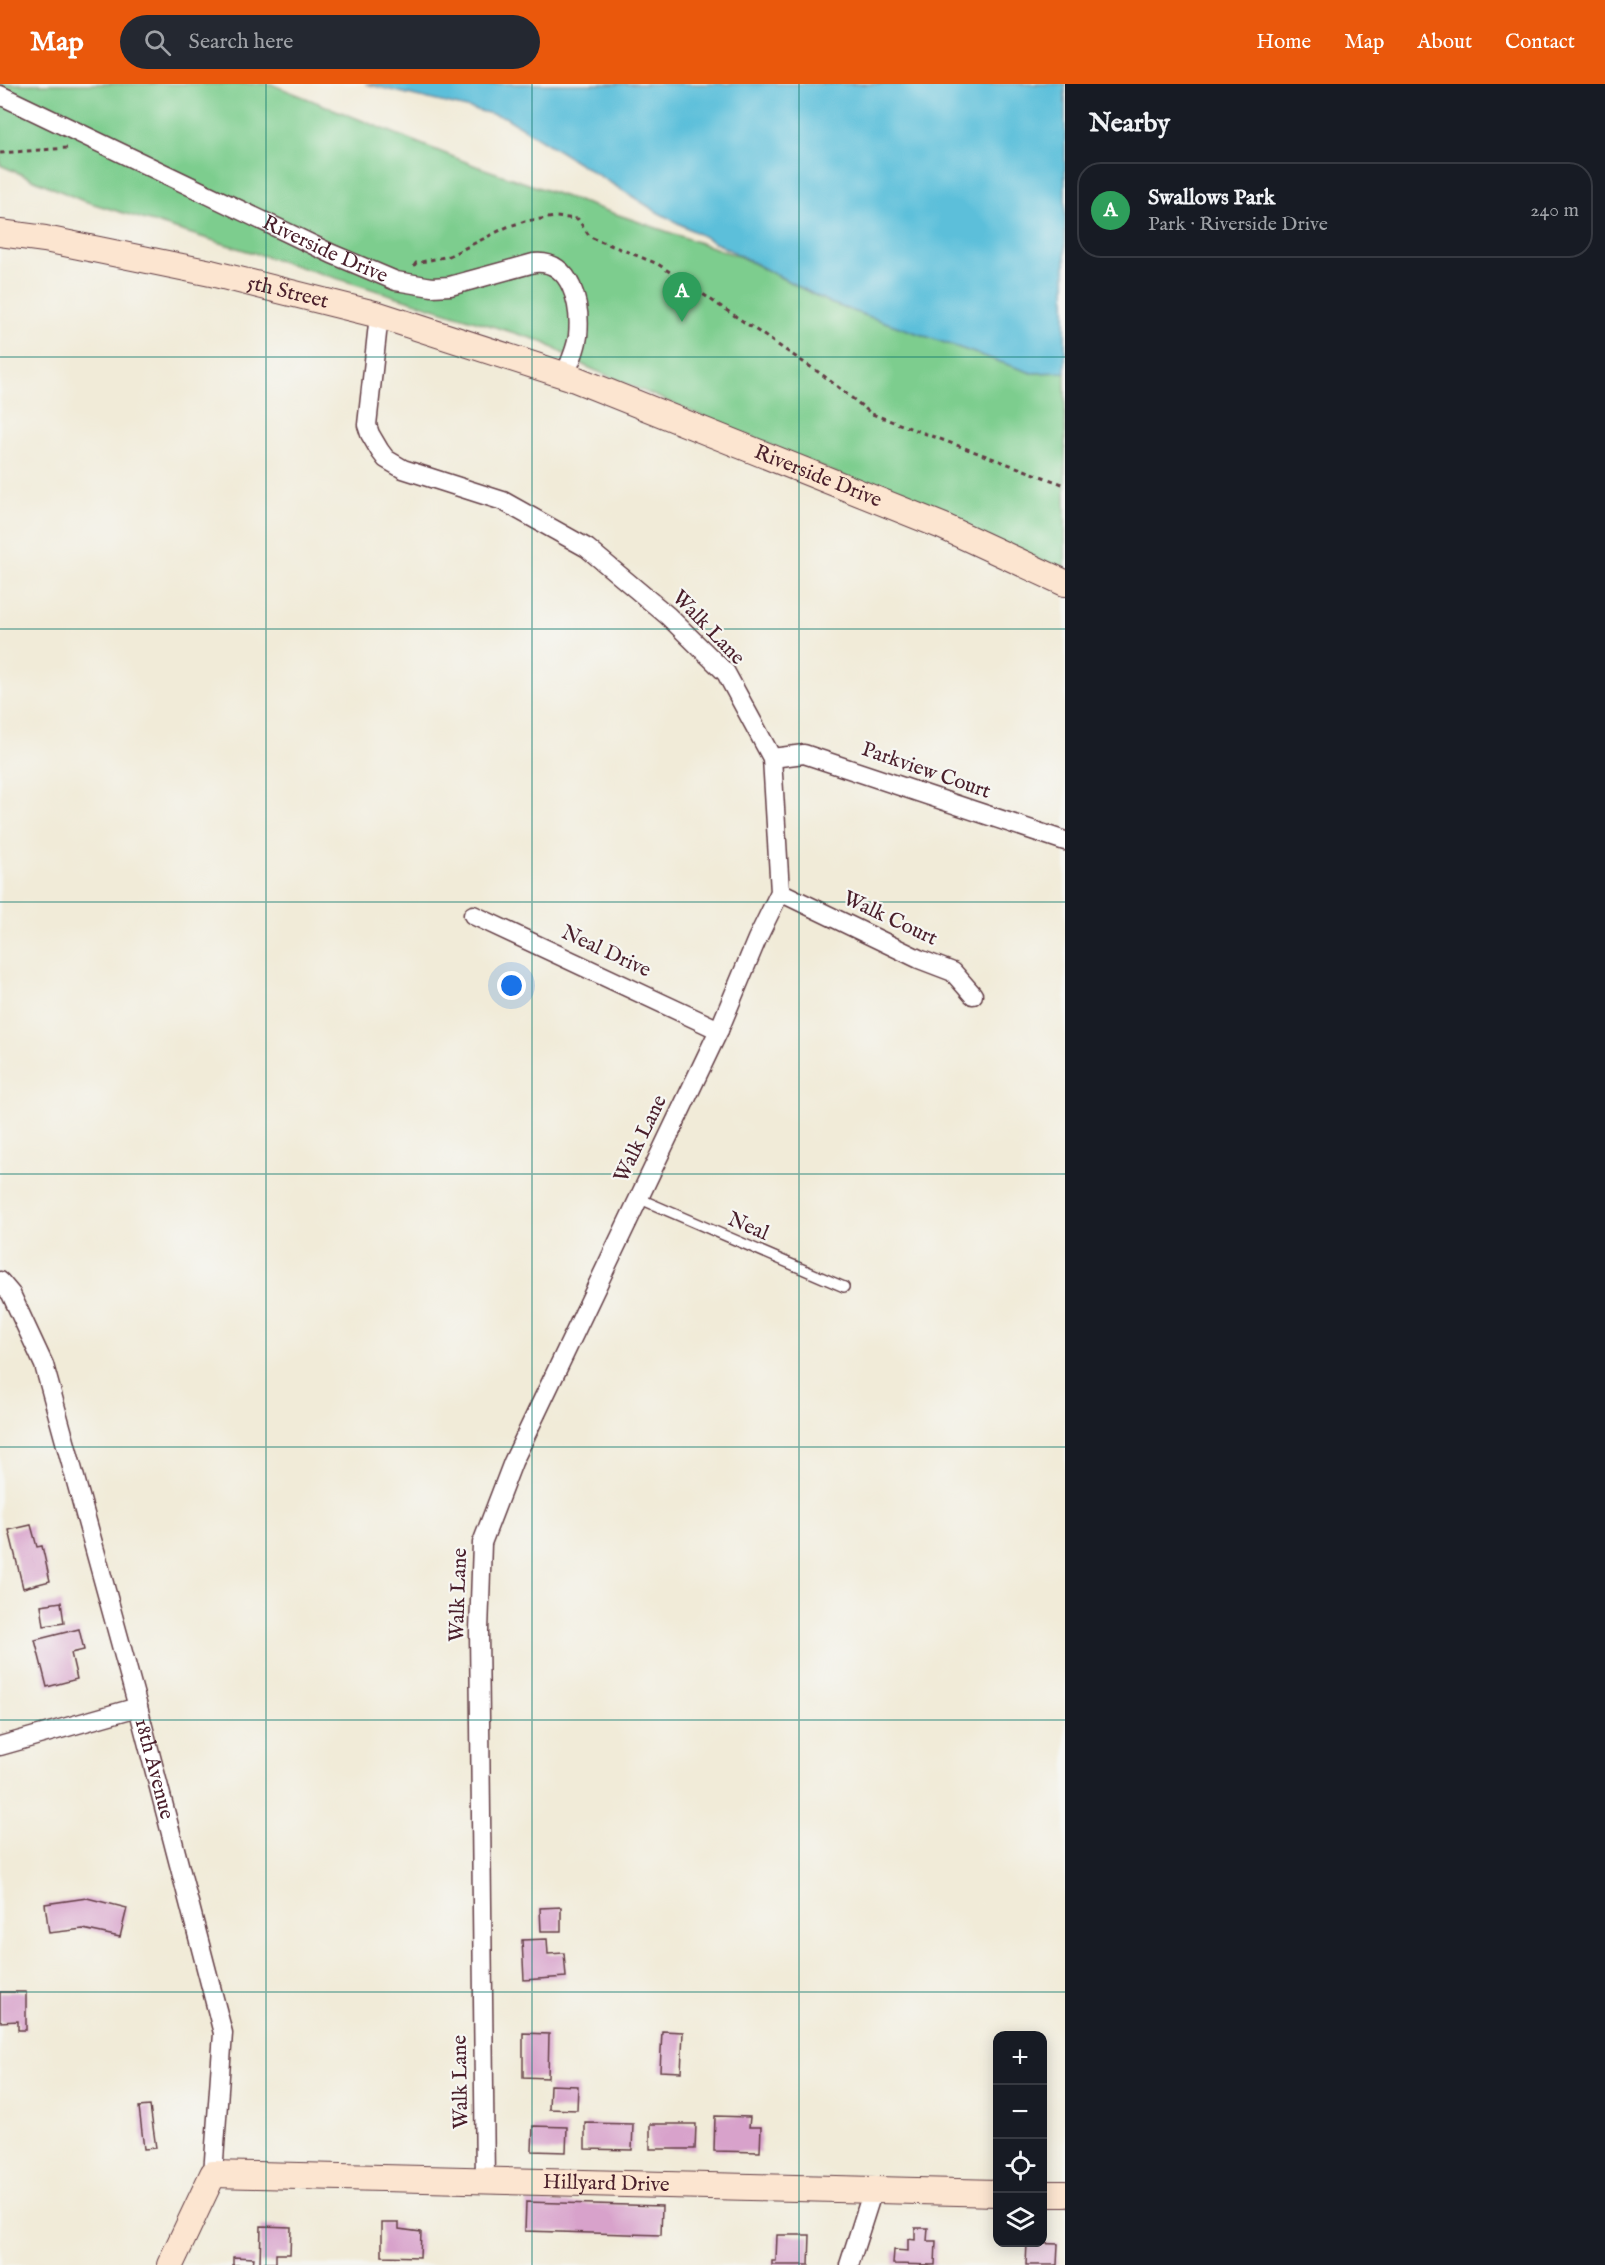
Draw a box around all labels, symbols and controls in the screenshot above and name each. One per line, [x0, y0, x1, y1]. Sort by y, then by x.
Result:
search box [120, 15, 540, 69]
text: Map [30, 25, 84, 60]
icon: search [141, 26, 174, 59]
text: Search here [189, 28, 293, 56]
text: Home [1256, 29, 1311, 56]
text: Map [1344, 29, 1384, 56]
text: About [1417, 29, 1472, 56]
text: Contact [1505, 29, 1575, 56]
text: Nearby [1089, 107, 1170, 140]
text: Swallows Park [1148, 184, 1275, 212]
text: A [1104, 198, 1117, 223]
text: 240 m [1530, 198, 1579, 223]
street label: Riverside Drive [258, 209, 392, 290]
text: Park · Riverside Drive [1148, 212, 1328, 237]
street label: 5th Street [244, 269, 331, 315]
pin: A [662, 272, 702, 322]
street label: Riverside Drive [750, 439, 886, 514]
street label: Walk Lane [666, 585, 751, 672]
street label: Parkview Court [858, 736, 994, 806]
street label: Walk Court [838, 885, 942, 953]
street label: Neal Drive [557, 920, 655, 985]
your location [497, 971, 526, 1000]
street label: Walk Lane [608, 1090, 674, 1187]
street label: Neal [723, 1206, 773, 1248]
street label: Walk Lane [444, 1547, 474, 1643]
street label: 18th Avenue [128, 1716, 180, 1823]
map controls [993, 2031, 1047, 2247]
button: + [993, 2031, 1047, 2085]
street label: Walk Lane [447, 2034, 475, 2129]
button: − [993, 2085, 1047, 2139]
button: locate [993, 2139, 1047, 2193]
street label: Hillyard Drive [543, 2168, 670, 2199]
button: layers [993, 2193, 1047, 2247]

